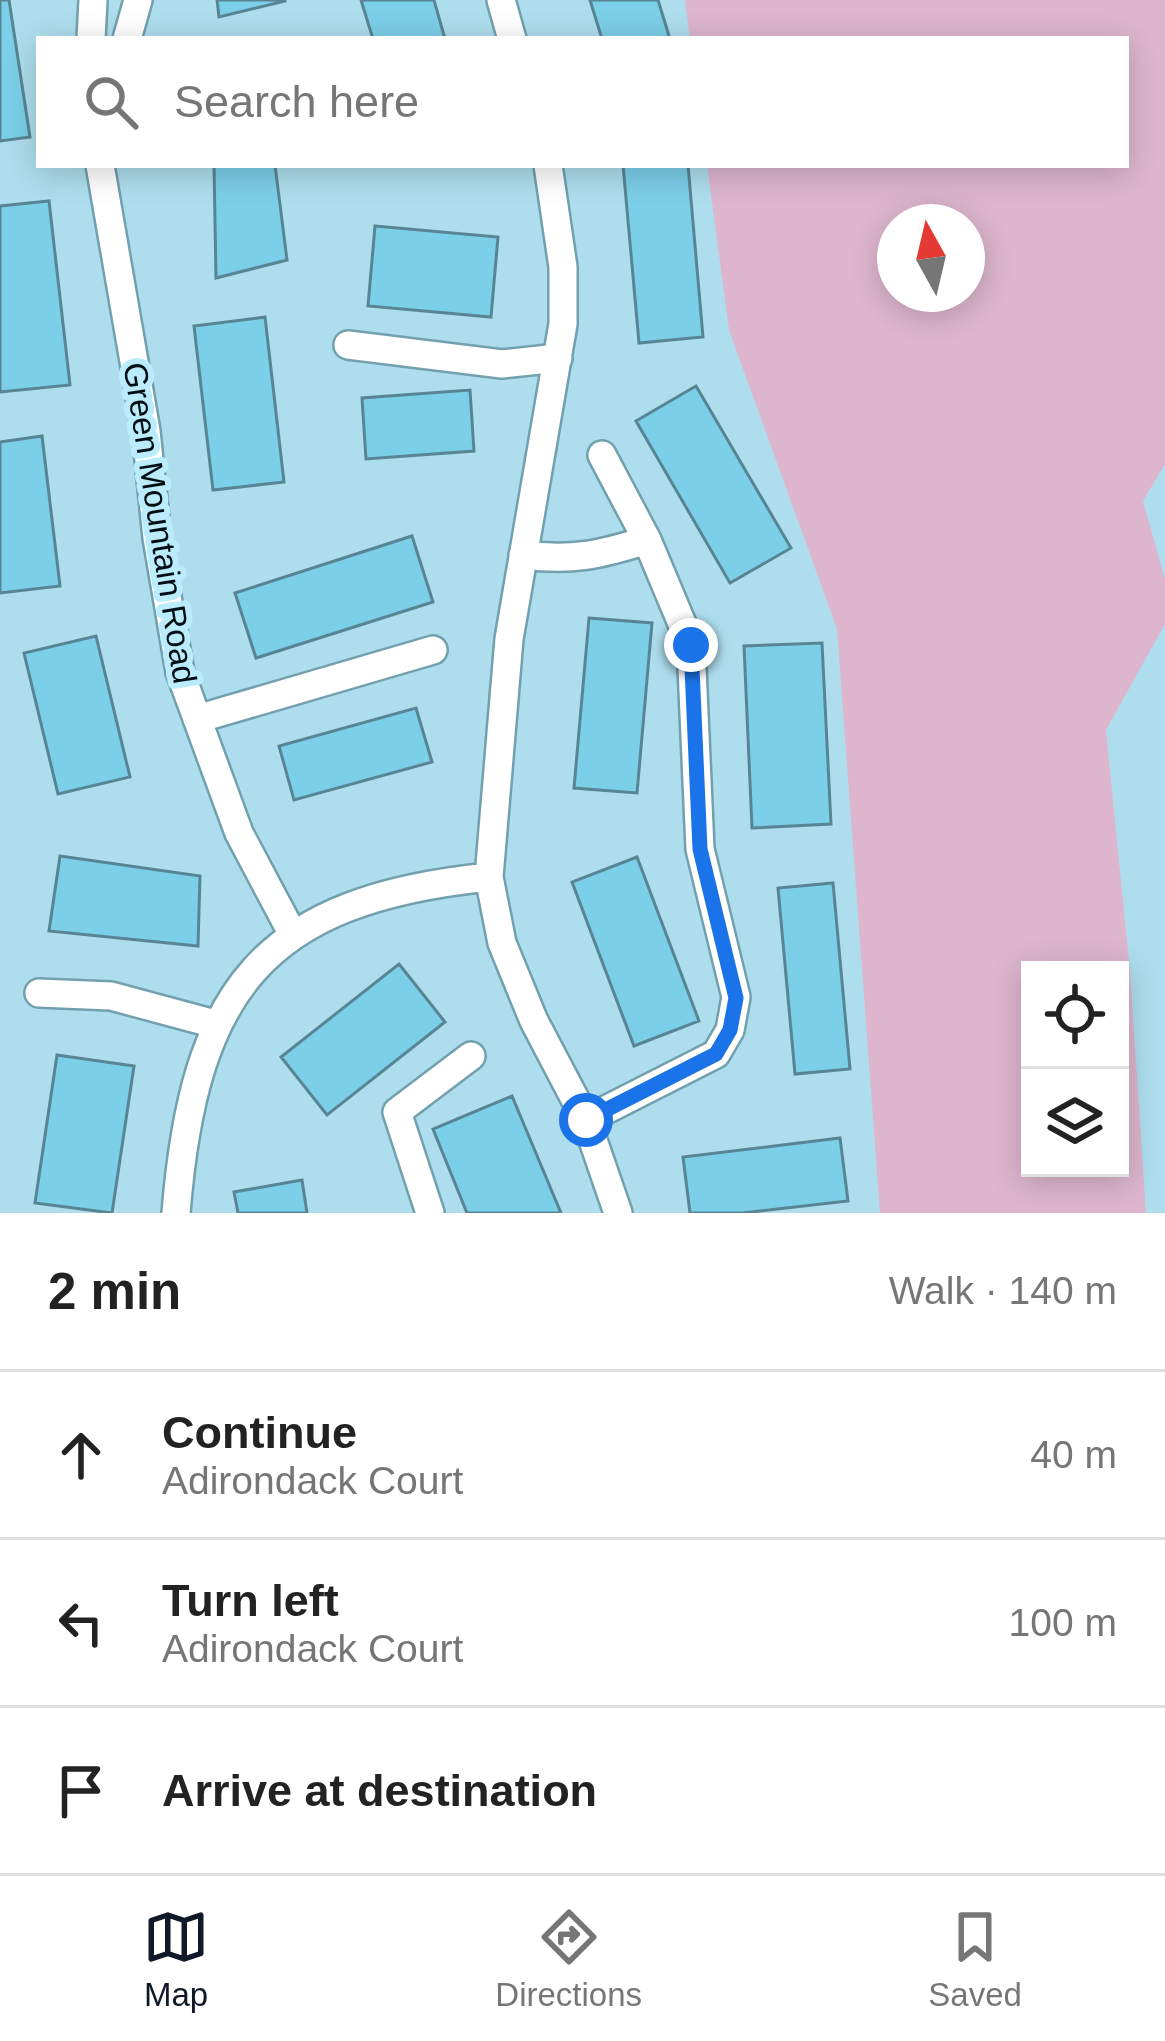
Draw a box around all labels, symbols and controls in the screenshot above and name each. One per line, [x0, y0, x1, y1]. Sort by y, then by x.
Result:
search box [36, 36, 1129, 168]
icon: search [78, 69, 144, 135]
text: Search here [174, 76, 419, 127]
north arrow [877, 204, 985, 312]
street label: Green Mountain Road [116, 360, 204, 686]
route end [664, 618, 718, 672]
map controls [1021, 961, 1129, 1177]
button: locate [1021, 961, 1129, 1069]
button: layers [1021, 1069, 1129, 1177]
route start [559, 1093, 613, 1147]
text: 2 min [48, 1263, 181, 1320]
text: Walk · 140 m [889, 1269, 1117, 1312]
text: Continue [162, 1407, 357, 1458]
icon: ahead [48, 1422, 114, 1488]
text: 40 m [1030, 1433, 1117, 1476]
text: Adirondack Court [162, 1459, 463, 1502]
text: Turn left [162, 1575, 339, 1626]
icon: left [48, 1590, 114, 1656]
text: 100 m [1009, 1601, 1117, 1644]
text: Adirondack Court [162, 1627, 463, 1670]
icon: arrive [48, 1758, 114, 1824]
text: Arrive at destination [162, 1765, 597, 1816]
tab: Map [143, 1904, 209, 2014]
tab: Directions [495, 1904, 642, 2014]
tab: Saved [928, 1904, 1022, 2014]

